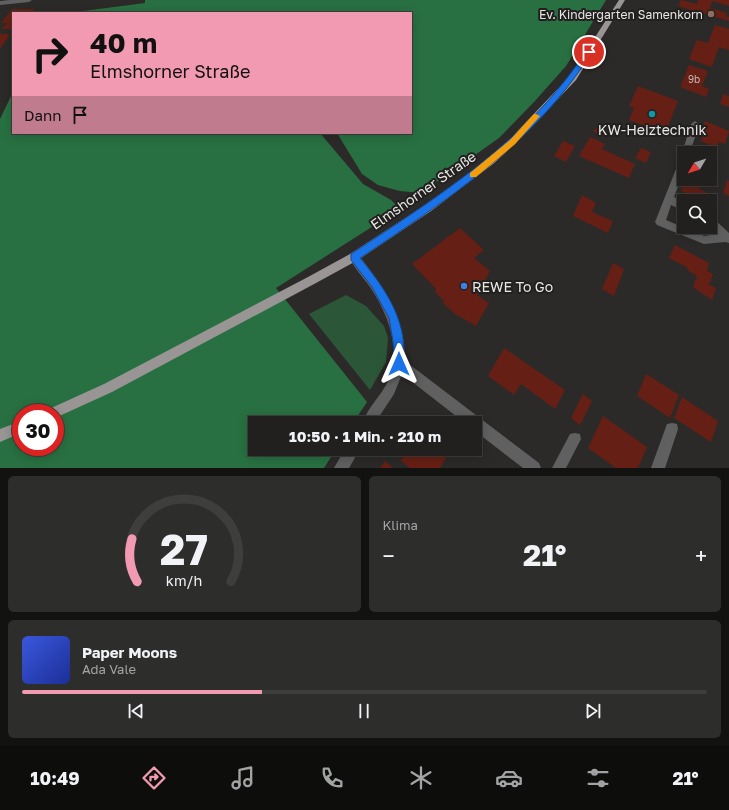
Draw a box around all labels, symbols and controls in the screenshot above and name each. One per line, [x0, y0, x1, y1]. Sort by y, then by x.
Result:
place label: Ev. Kindergarten Samenkorn [539, 7, 703, 22]
marker: Ev. Kindergarten Samenkorn [706, 9, 716, 19]
text: 40 m [90, 26, 157, 59]
icon: right [24, 28, 76, 80]
pin [572, 35, 606, 69]
icon: arrive [578, 41, 600, 63]
text: Elmshorner Straße [90, 60, 250, 82]
house number: 9b [688, 73, 700, 85]
icon: arrive [69, 104, 91, 126]
text: Dann [24, 106, 61, 124]
marker: KW-Heiztechnik [647, 109, 657, 119]
place label: KW-Heiztechnik [598, 121, 706, 138]
north arrow [677, 146, 717, 186]
map controls [677, 146, 717, 234]
street label: Elmshorner Straße [367, 147, 479, 233]
button: search [677, 194, 717, 234]
place label: REWE To Go [472, 278, 553, 295]
marker: REWE To Go [459, 281, 469, 291]
position arrow [378, 343, 420, 385]
speed limit sign: 30 [12, 404, 64, 456]
text: 10:50 · 1 Min. · 210 m [289, 427, 441, 445]
text: Klima [383, 517, 418, 533]
text: 27 [160, 524, 208, 574]
text: 21° [523, 537, 566, 573]
text: − [383, 542, 395, 569]
text: + [695, 542, 707, 569]
text: km/h [166, 572, 202, 589]
text: Paper Moons [82, 643, 177, 661]
text: Ada Vale [82, 661, 136, 677]
icon: previous [125, 700, 147, 722]
icon: pause [353, 700, 375, 722]
icon: next [582, 700, 604, 722]
icon: directions [140, 764, 168, 792]
icon: music [229, 764, 257, 792]
icon: phone [318, 764, 346, 792]
icon: climate [407, 764, 435, 792]
icon: car [495, 764, 523, 792]
icon: filters [584, 764, 612, 792]
text: 10:49 [30, 767, 80, 789]
text: 21° [673, 767, 699, 789]

